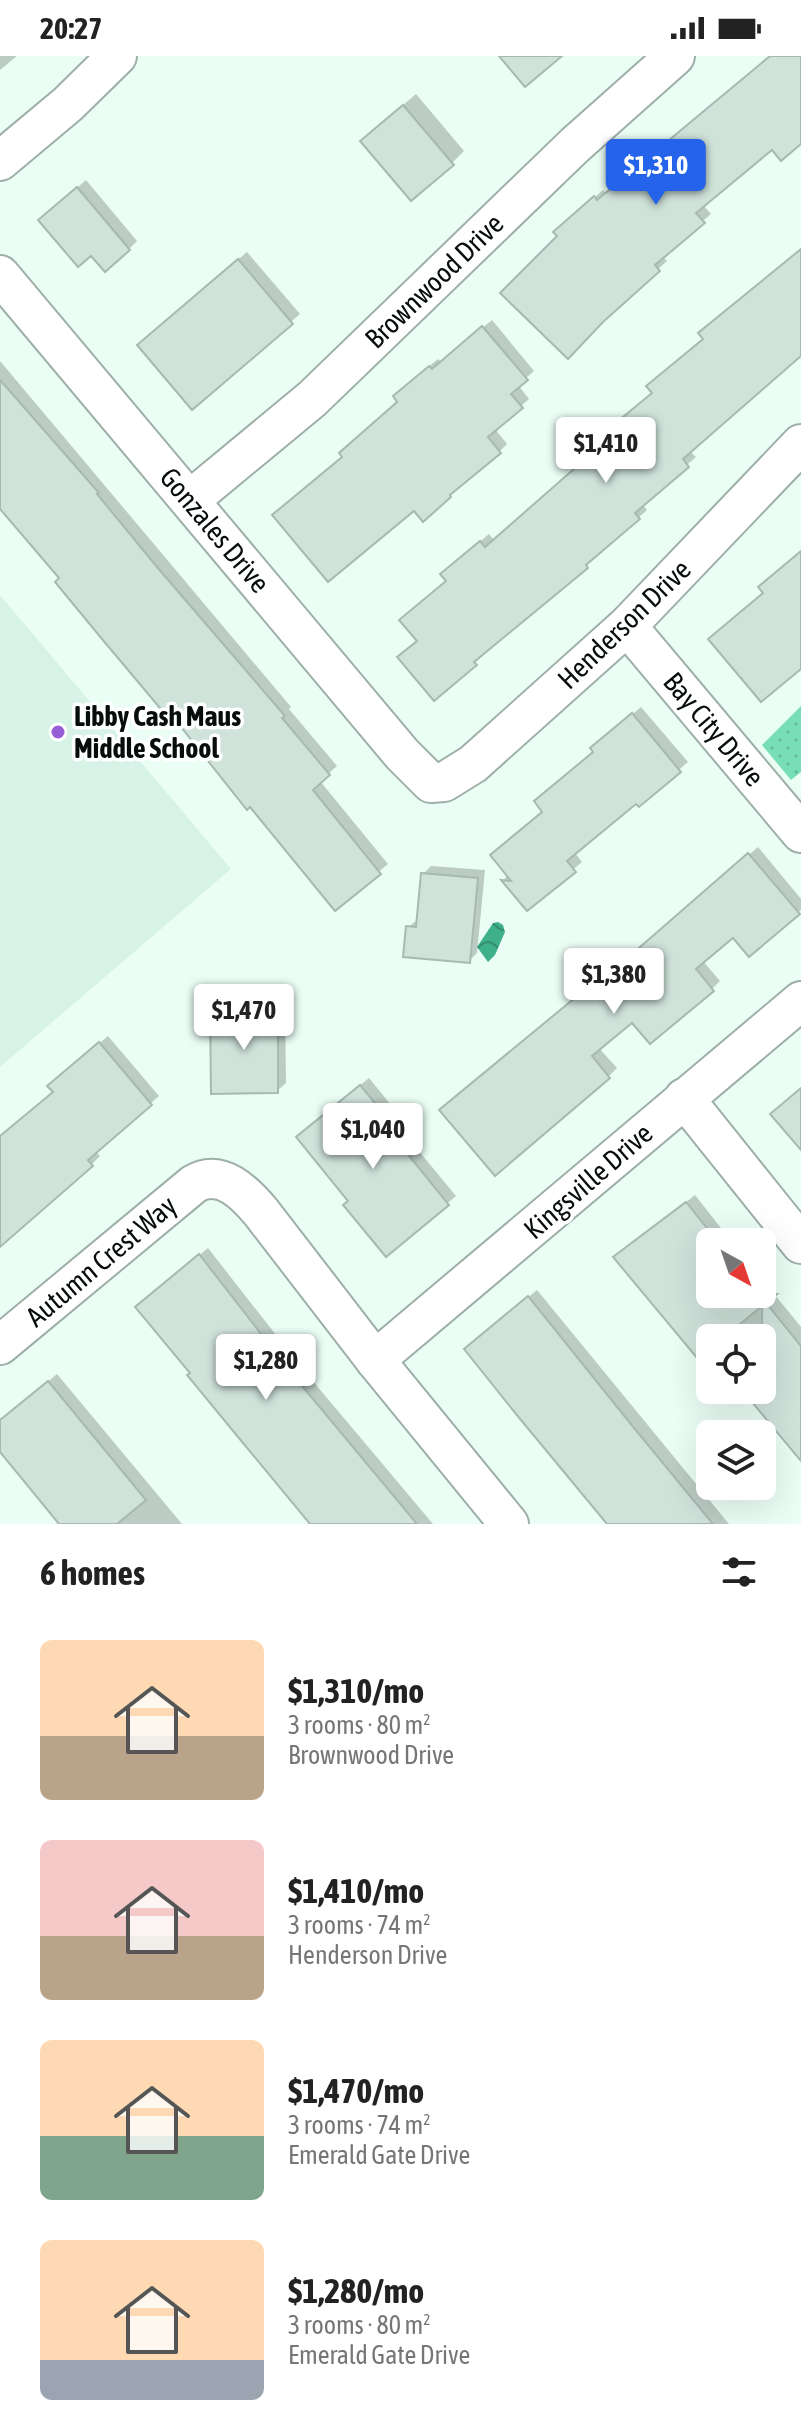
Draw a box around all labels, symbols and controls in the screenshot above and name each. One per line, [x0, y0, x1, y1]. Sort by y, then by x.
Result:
text: 20:27 [40, 11, 102, 45]
pin: $1,310 [591, 139, 721, 207]
text: $1,310 [624, 150, 688, 180]
street label: Brownwood Drive [359, 207, 509, 355]
pin: $1,410 [541, 417, 671, 485]
text: $1,410 [574, 428, 638, 458]
street label: Gonzales Drive [154, 461, 276, 599]
street label: Henderson Drive [551, 553, 697, 695]
street label: Bay City Drive [657, 666, 771, 792]
place label: Libby Cash Maus Middle School [74, 700, 241, 764]
marker: Libby Cash Maus Middle School [49, 723, 67, 741]
pin: $1,380 [549, 948, 679, 1016]
text: $1,380 [582, 959, 646, 989]
pin: $1,470 [179, 984, 309, 1052]
text: $1,470 [212, 995, 276, 1025]
pin: $1,040 [308, 1103, 438, 1171]
text: $1,040 [341, 1114, 405, 1144]
street label: Kingsville Drive [517, 1117, 659, 1245]
street label: Autumn Crest Way [20, 1189, 182, 1333]
north arrow [696, 1228, 776, 1308]
map controls [696, 1228, 776, 1500]
button: locate [696, 1324, 776, 1404]
pin: $1,280 [201, 1334, 331, 1402]
text: $1,280 [234, 1345, 298, 1375]
button: layers [696, 1420, 776, 1500]
icon: filters [717, 1550, 761, 1594]
text: 6 homes [40, 1553, 145, 1592]
text: $1,310/mo [288, 1671, 424, 1710]
icon: home [104, 1672, 200, 1768]
text: 3 rooms · 80 m² [288, 1710, 430, 1740]
text: Brownwood Drive [288, 1740, 454, 1770]
text: $1,410/mo [288, 1871, 424, 1910]
icon: home [104, 1872, 200, 1968]
text: 3 rooms · 74 m² [288, 1910, 430, 1940]
text: Henderson Drive [288, 1940, 447, 1970]
text: $1,470/mo [288, 2071, 424, 2110]
icon: home [104, 2072, 200, 2168]
text: 3 rooms · 74 m² [288, 2110, 430, 2140]
text: Emerald Gate Drive [288, 2140, 470, 2170]
text: $1,280/mo [288, 2271, 424, 2310]
icon: home [104, 2272, 200, 2368]
text: 3 rooms · 80 m² [288, 2310, 430, 2340]
text: Emerald Gate Drive [288, 2340, 470, 2370]

